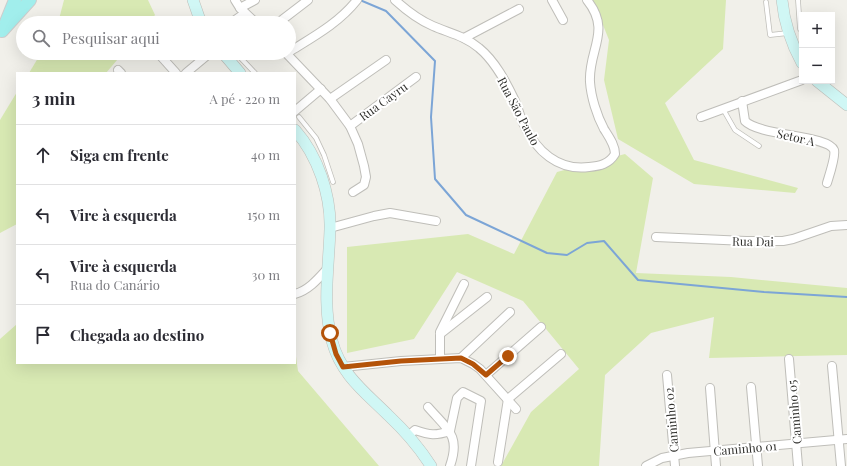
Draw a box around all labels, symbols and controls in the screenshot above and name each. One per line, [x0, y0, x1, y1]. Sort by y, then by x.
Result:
map controls [799, 12, 835, 84]
button: + [799, 12, 835, 48]
search box [16, 16, 296, 60]
icon: search [30, 27, 52, 49]
text: Pesquisar aqui [62, 28, 160, 48]
button: − [799, 48, 835, 84]
street label: Rua São Paulo [494, 74, 544, 148]
street label: Rua Cayru [356, 78, 410, 124]
text: 3 min [32, 87, 75, 109]
text: A pé · 220 m [210, 90, 280, 107]
street label: Setor A [775, 125, 817, 149]
icon: ahead [32, 144, 54, 166]
text: Siga em frente [70, 145, 169, 165]
text: 40 m [251, 146, 280, 163]
icon: left [32, 204, 54, 226]
text: Vire à esquerda [70, 205, 177, 225]
text: 150 m [247, 206, 280, 223]
street label: Rua Dai [732, 233, 774, 249]
text: Vire à esquerda [70, 256, 177, 276]
icon: left [32, 264, 54, 286]
text: 30 m [252, 266, 280, 283]
text: Rua do Canário [70, 276, 160, 293]
icon: arrive [32, 324, 54, 346]
route start [321, 324, 339, 342]
text: Chegada ao destino [70, 325, 204, 345]
route end [499, 347, 517, 365]
street label: Caminho 05 [783, 379, 805, 445]
street label: Caminho 02 [660, 387, 682, 453]
street label: Caminho 01 [713, 437, 778, 459]

